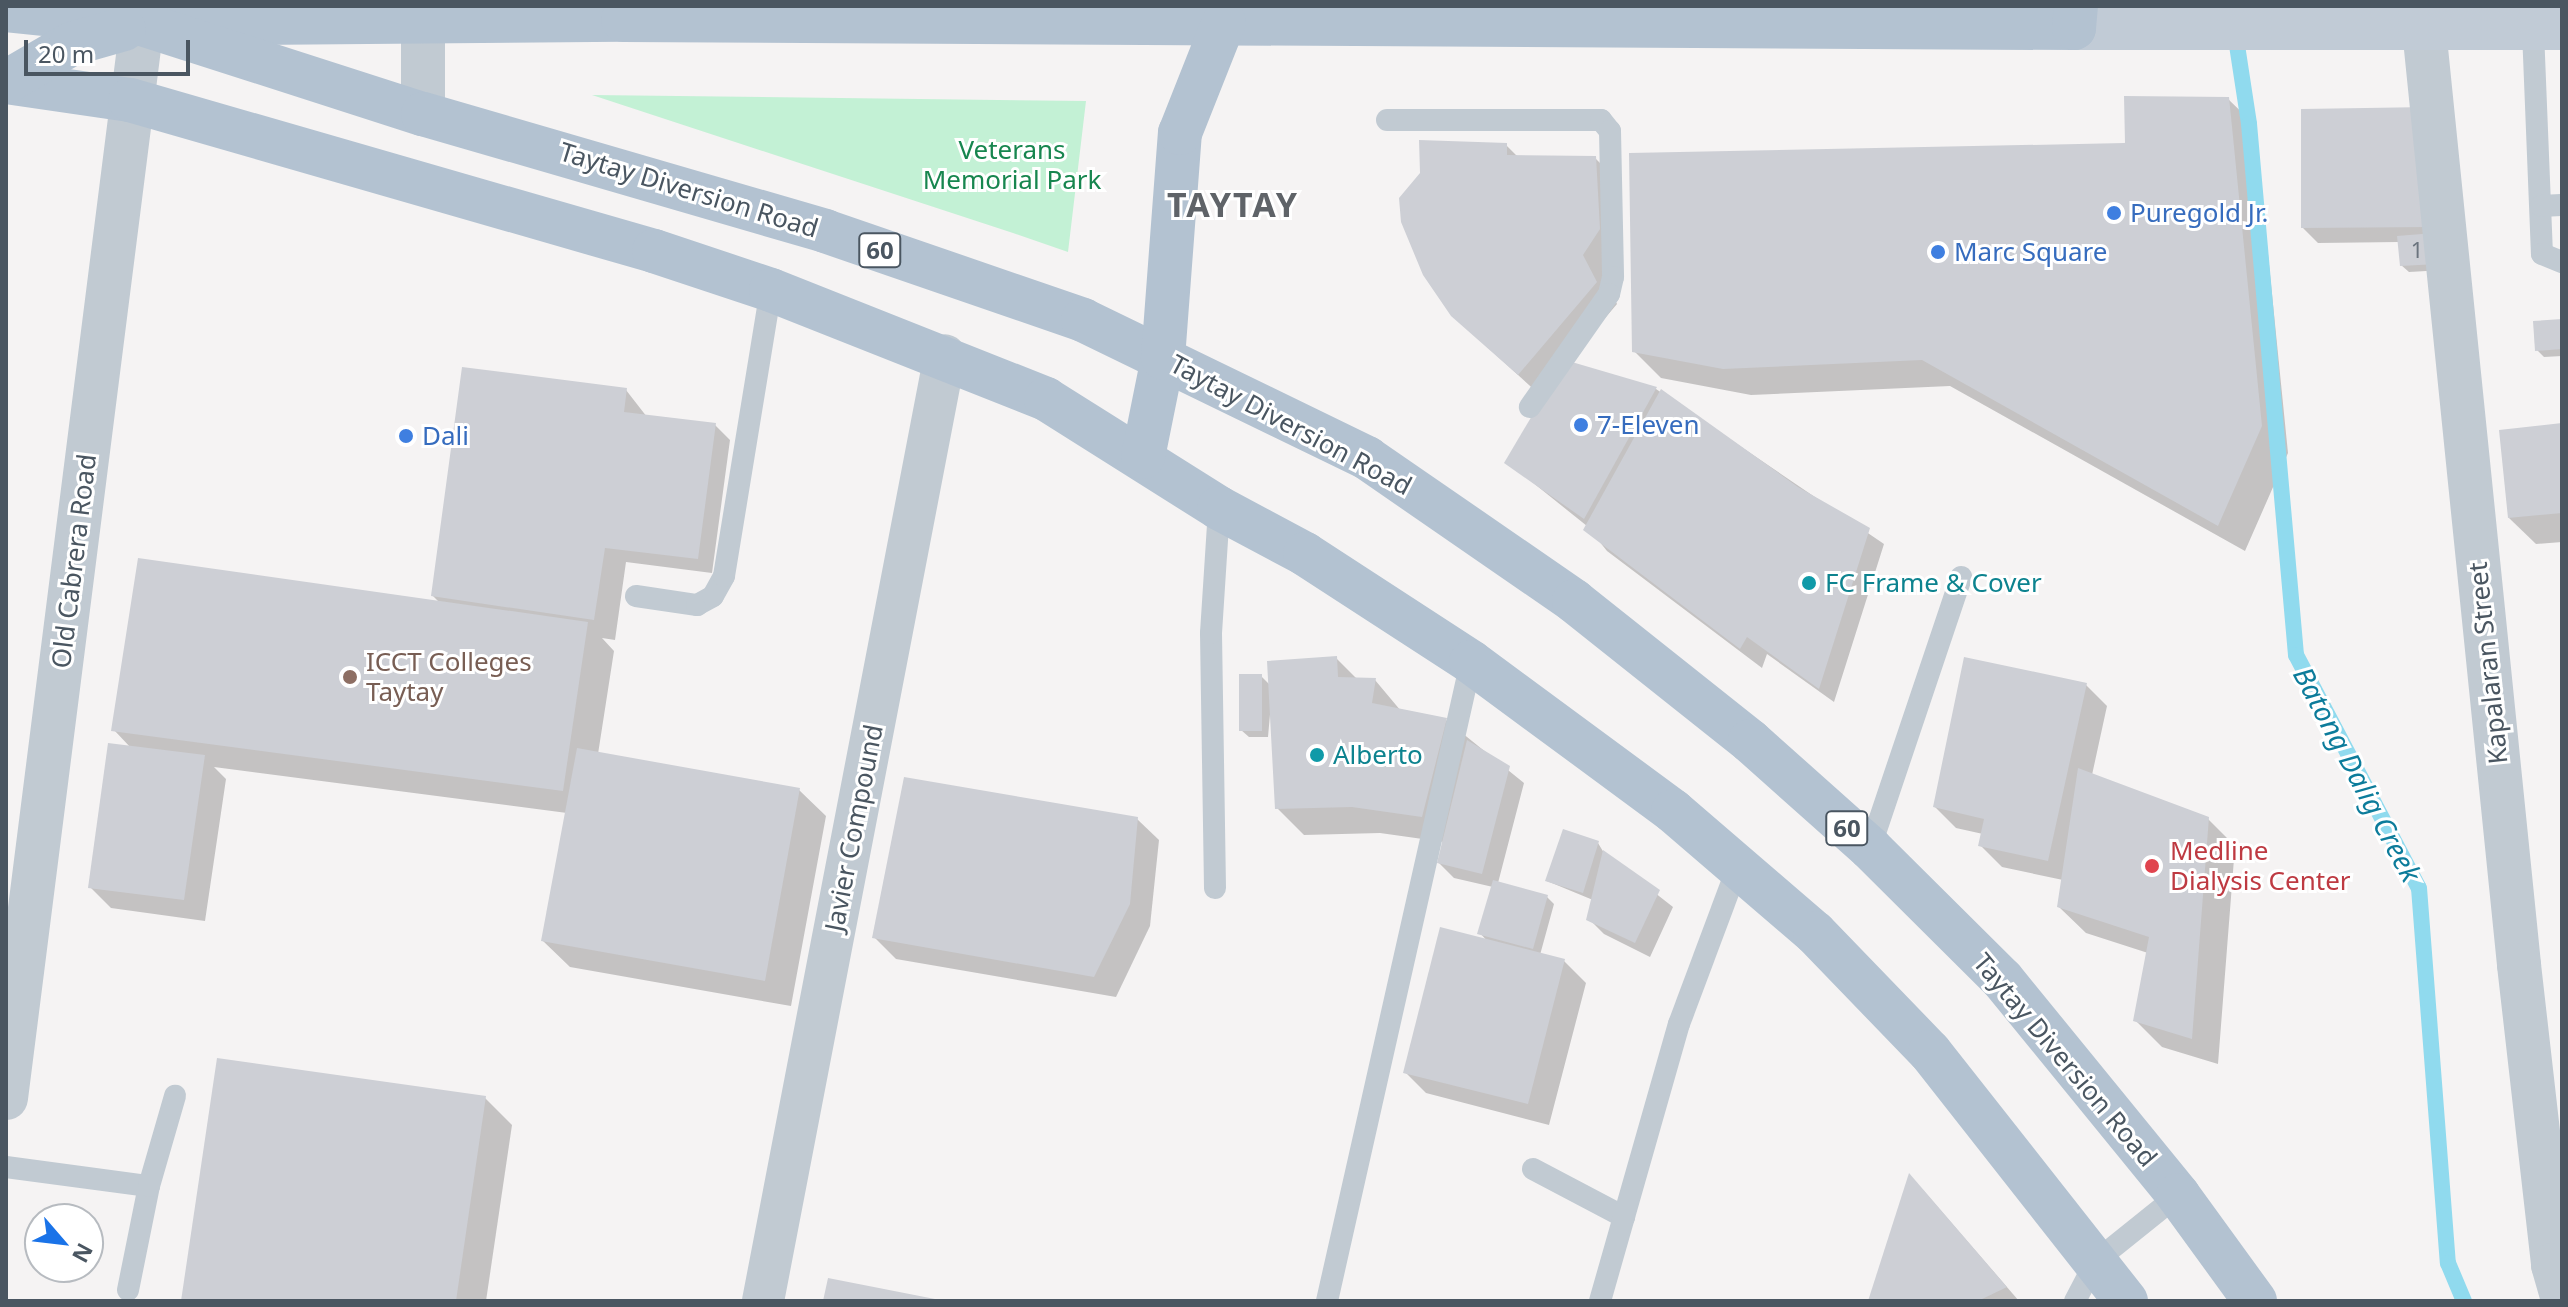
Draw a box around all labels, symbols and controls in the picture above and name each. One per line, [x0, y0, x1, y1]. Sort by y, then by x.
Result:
scale bar [28, 24, 194, 74]
text: 20 m [38, 37, 94, 70]
park label: Veterans Memorial Park [923, 134, 1101, 196]
street label: Taytay Diversion Road [556, 136, 822, 244]
district label: TAYTAY [1167, 185, 1299, 225]
place label: Puregold Jr. [2130, 197, 2269, 229]
marker: Puregold Jr. [2105, 204, 2123, 222]
road number: 60 [858, 230, 902, 270]
place label: Marc Square [1954, 236, 2107, 268]
house number: 1 [2411, 237, 2423, 263]
marker: Marc Square [1929, 243, 1947, 261]
street label: Taytay Diversion Road [1165, 348, 1417, 502]
place label: 7-Eleven [1597, 409, 1699, 441]
marker: 7-Eleven [1572, 416, 1590, 434]
place label: Dali [422, 420, 469, 452]
marker: Dali [397, 427, 415, 445]
street label: Old Cabrera Road [45, 452, 103, 670]
street label: Kapalaran Street [2462, 561, 2514, 765]
place label: FC Frame & Cover [1825, 567, 2042, 599]
marker: FC Frame & Cover [1800, 574, 1818, 592]
place label: ICCT Colleges Taytay [366, 646, 532, 708]
water label: Batong Dalig Creek [2287, 661, 2429, 887]
marker: ICCT Colleges Taytay [341, 668, 359, 686]
street label: Javier Compound [819, 722, 889, 934]
place label: Alberto [1333, 739, 1423, 771]
marker: Alberto [1308, 746, 1326, 764]
road number: 60 [1825, 808, 1869, 848]
place label: Medline Dialysis Center [2170, 835, 2351, 896]
marker: Medline Dialysis Center [2141, 855, 2163, 877]
street label: Taytay Diversion Road [1967, 947, 2163, 1173]
north arrow [24, 1203, 104, 1283]
text: N [66, 1238, 101, 1268]

